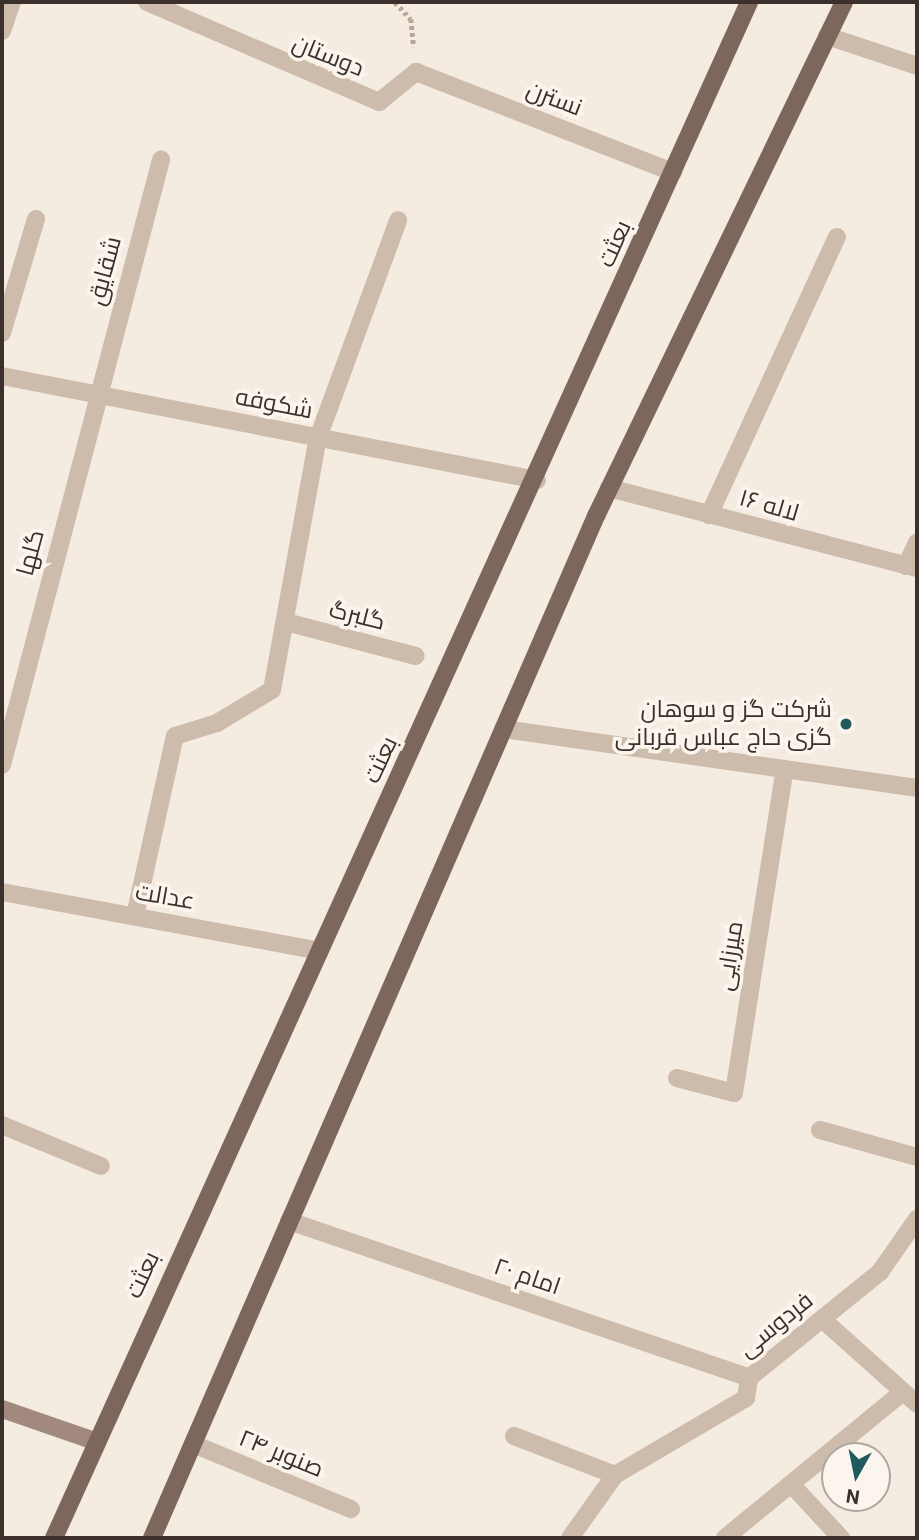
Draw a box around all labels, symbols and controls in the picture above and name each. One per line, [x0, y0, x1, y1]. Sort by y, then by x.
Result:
street label: دوستان [288, 29, 368, 83]
street label: نسترن [522, 75, 586, 123]
street label: بعثت [592, 216, 638, 272]
street label: شقایق [82, 233, 128, 309]
street label: شکوفه [233, 382, 315, 426]
street label: لاله ۱۶ [736, 484, 802, 528]
street label: گلها [11, 527, 51, 579]
street label: گلبرگ [326, 595, 388, 637]
place label: شرکت گز و سوهان گزی حاج عباس قربانی [615, 696, 832, 752]
marker: شرکت گز و سوهان گزی حاج عباس قربانی [838, 716, 854, 732]
street label: بعثت [358, 732, 404, 788]
street label: عدالت [133, 878, 197, 916]
street label: میرزایی [710, 919, 750, 993]
street label: بعثت [120, 1247, 166, 1303]
street label: امام ۲۰ [490, 1252, 564, 1302]
street label: فردوسی [733, 1286, 819, 1364]
street label: صنوبر ۲۴ [234, 1424, 328, 1484]
north arrow [821, 1442, 891, 1512]
text: N [845, 1484, 861, 1509]

